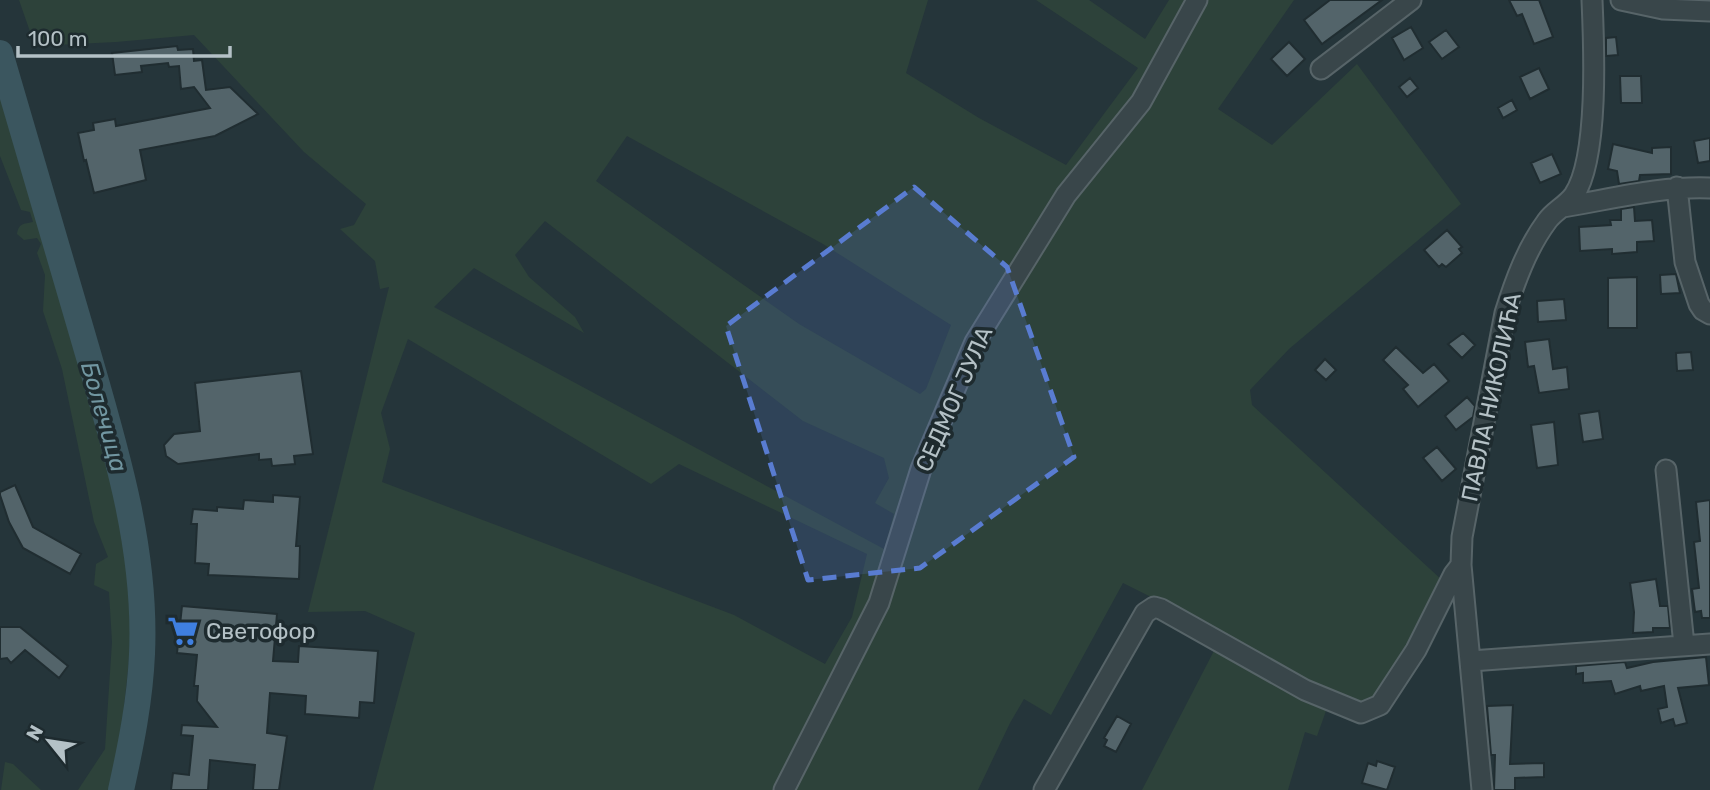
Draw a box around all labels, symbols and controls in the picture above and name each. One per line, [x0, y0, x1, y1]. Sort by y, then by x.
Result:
scale bar [18, 14, 229, 58]
text: 100 m [28, 26, 87, 51]
street label: ПАВЛА НИКОЛИЋА [1455, 290, 1527, 504]
street label: СЕДМОГ ЈУЛА [909, 322, 999, 476]
water label: Болечица [75, 359, 133, 475]
supermarket icon: Светофор [166, 614, 200, 648]
place label: Светофор [206, 617, 315, 645]
north arrow [14, 706, 84, 776]
text: N [21, 721, 48, 744]

